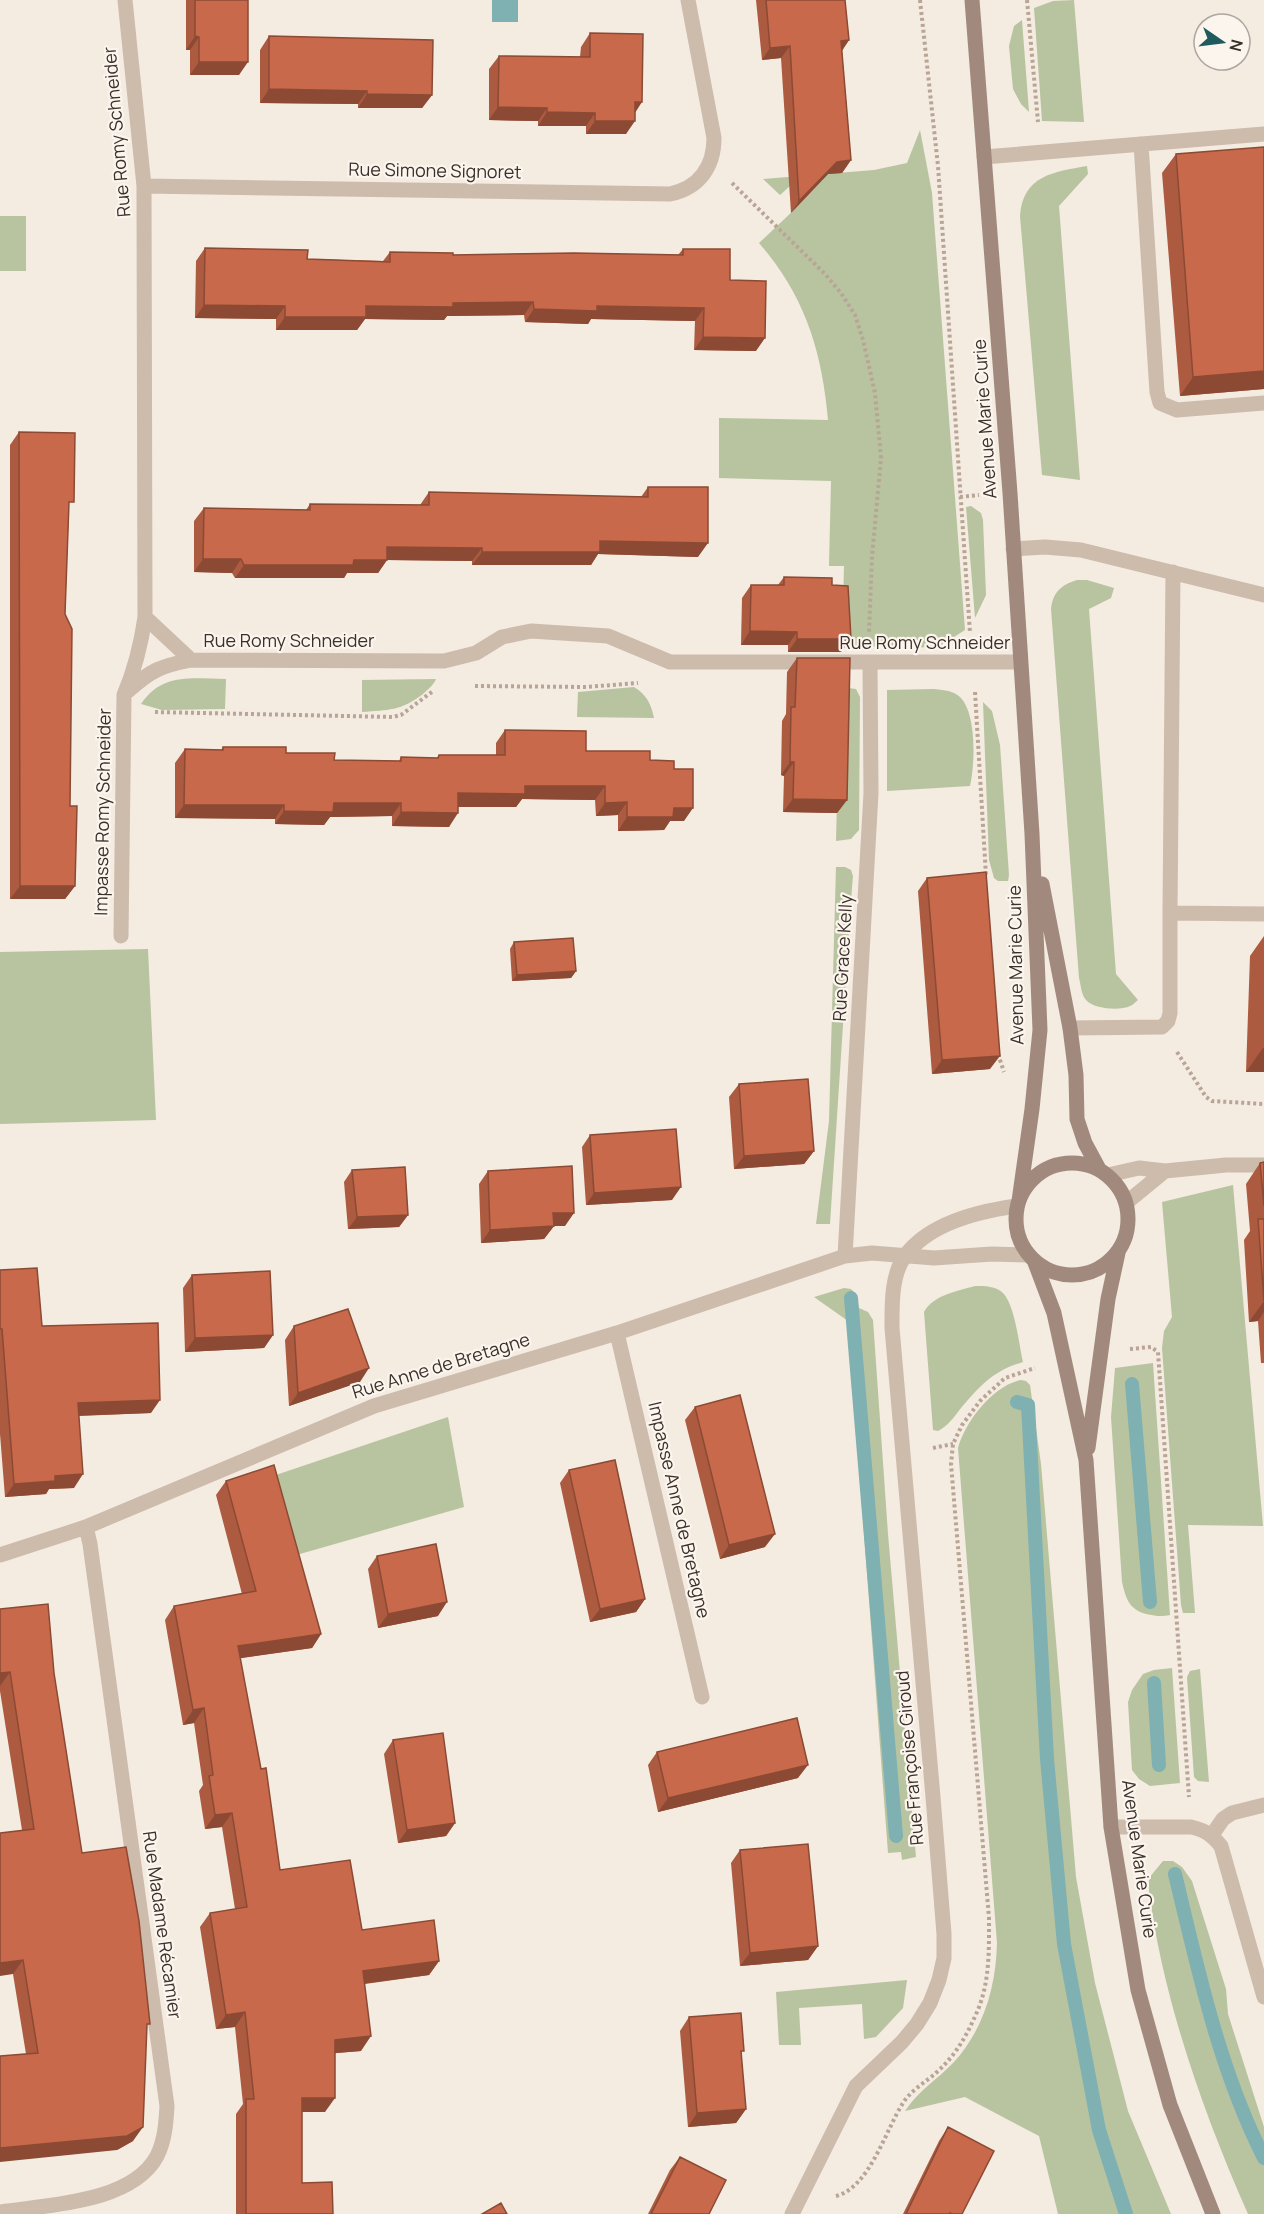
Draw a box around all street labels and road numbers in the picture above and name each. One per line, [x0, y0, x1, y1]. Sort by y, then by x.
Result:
street label: Rue Romy Schneider [97, 45, 135, 218]
street label: Rue Simone Signoret [348, 156, 522, 184]
street label: Avenue Marie Curie [966, 338, 1002, 500]
street label: Rue Romy Schneider [204, 628, 375, 652]
street label: Rue Romy Schneider [840, 630, 1011, 654]
street label: Impasse Romy Schneider [88, 707, 116, 916]
street label: Avenue Marie Curie [1002, 885, 1028, 1045]
street label: Rue Grace Kelly [827, 893, 857, 1022]
street label: Rue Anne de Bretagne [349, 1327, 533, 1404]
street label: Impasse Anne de Bretagne [643, 1399, 717, 1620]
street label: Rue Françoise Giroud [889, 1670, 929, 1846]
street label: Avenue Marie Curie [1117, 1778, 1163, 1940]
street label: Rue Madame Récamier [138, 1829, 188, 2021]

